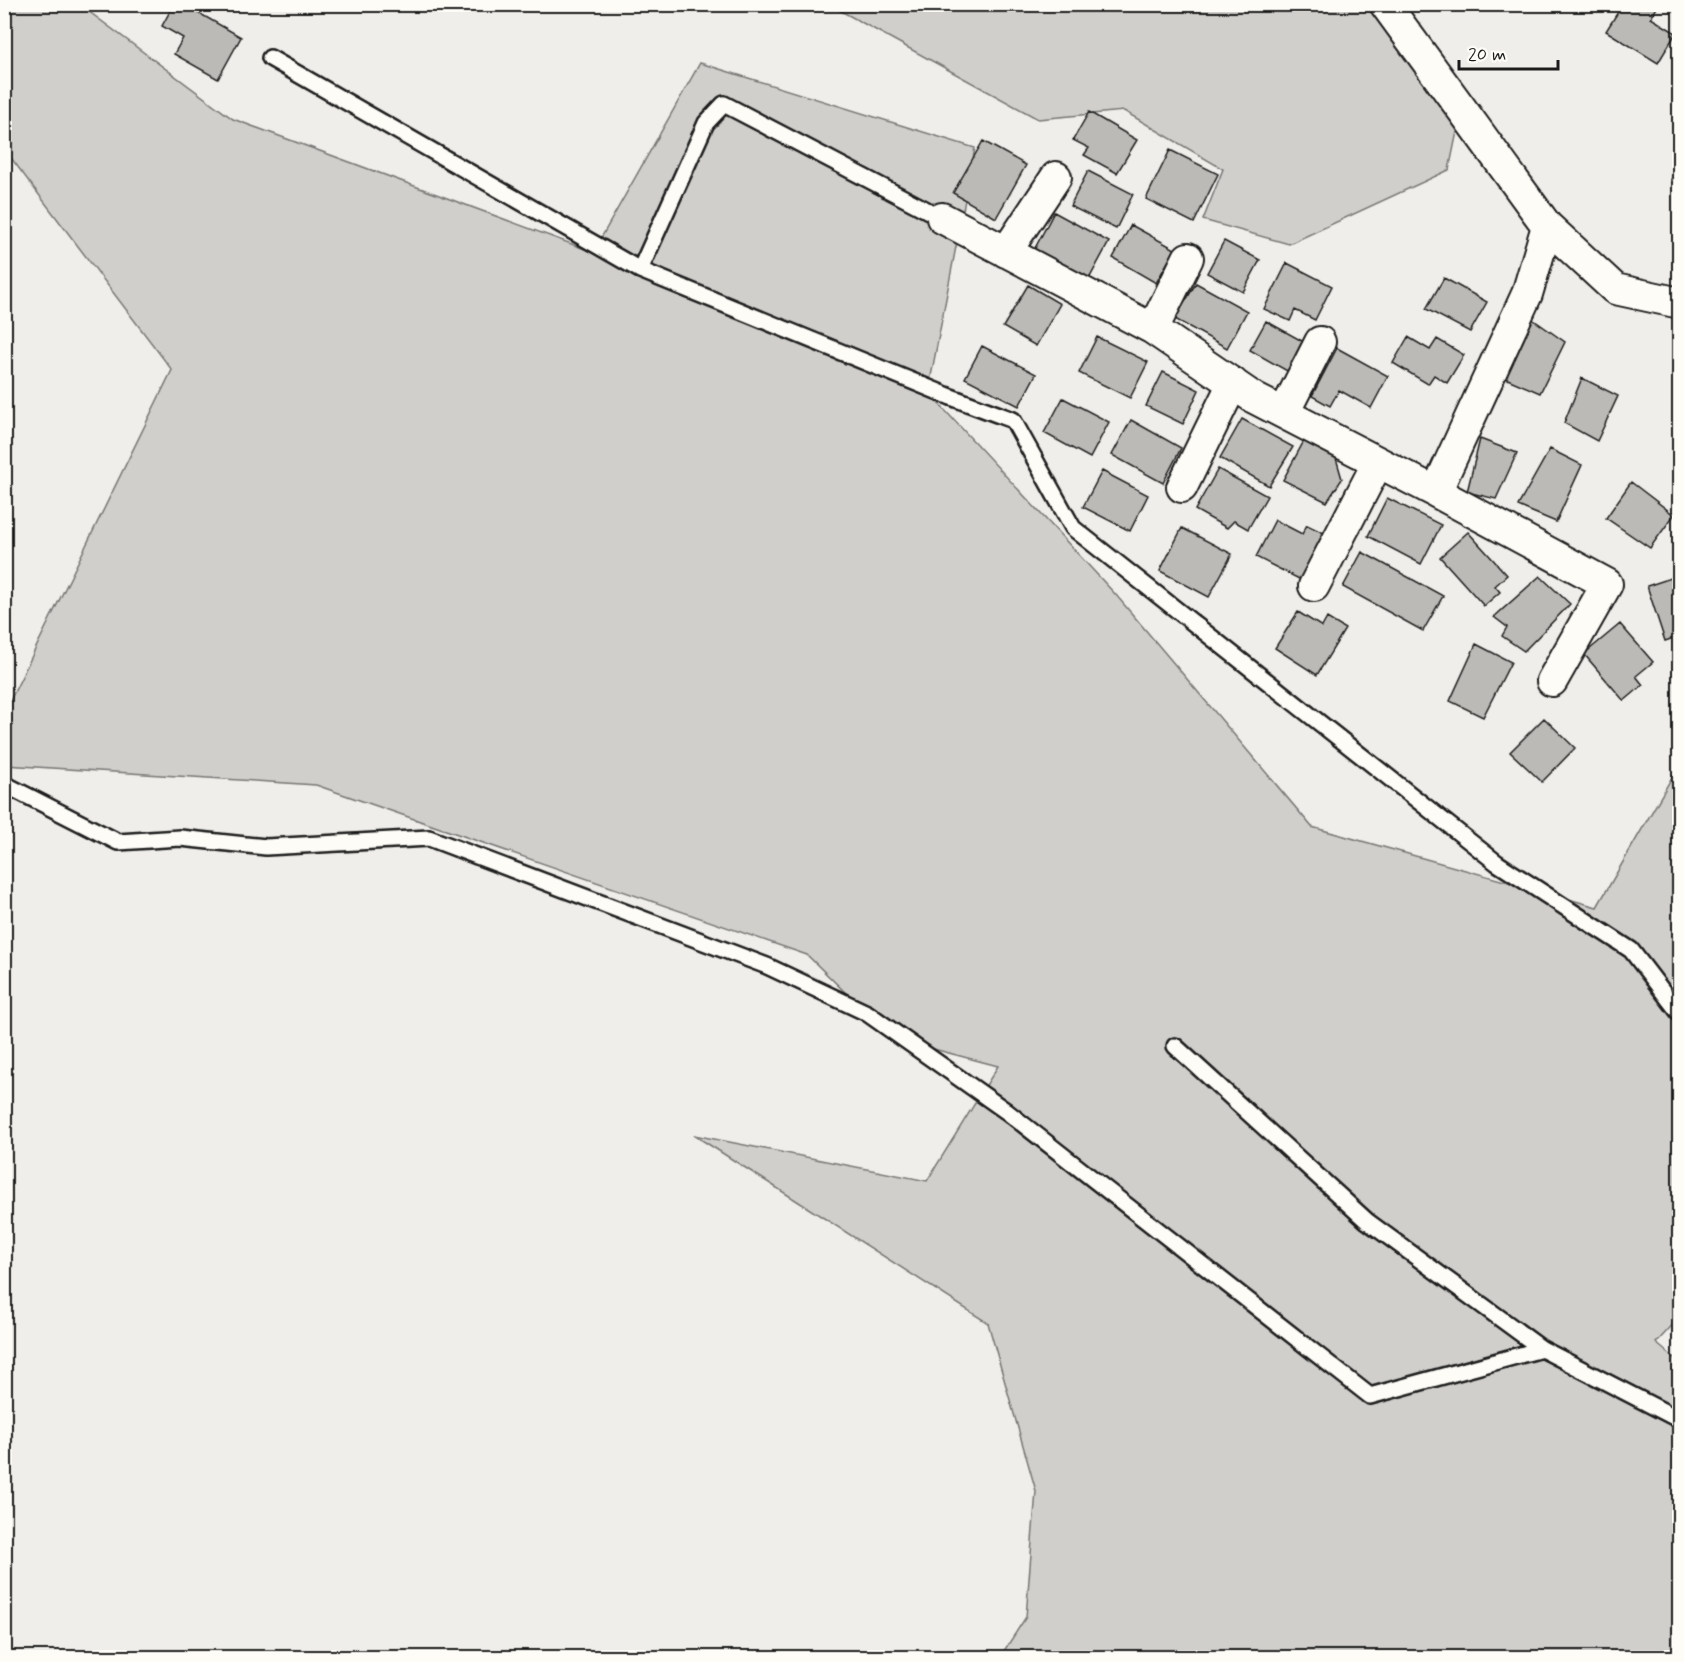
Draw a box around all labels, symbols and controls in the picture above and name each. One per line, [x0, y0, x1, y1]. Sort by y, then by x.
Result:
scale bar [1459, 33, 1558, 71]
text: 20 m [1468, 43, 1506, 67]

